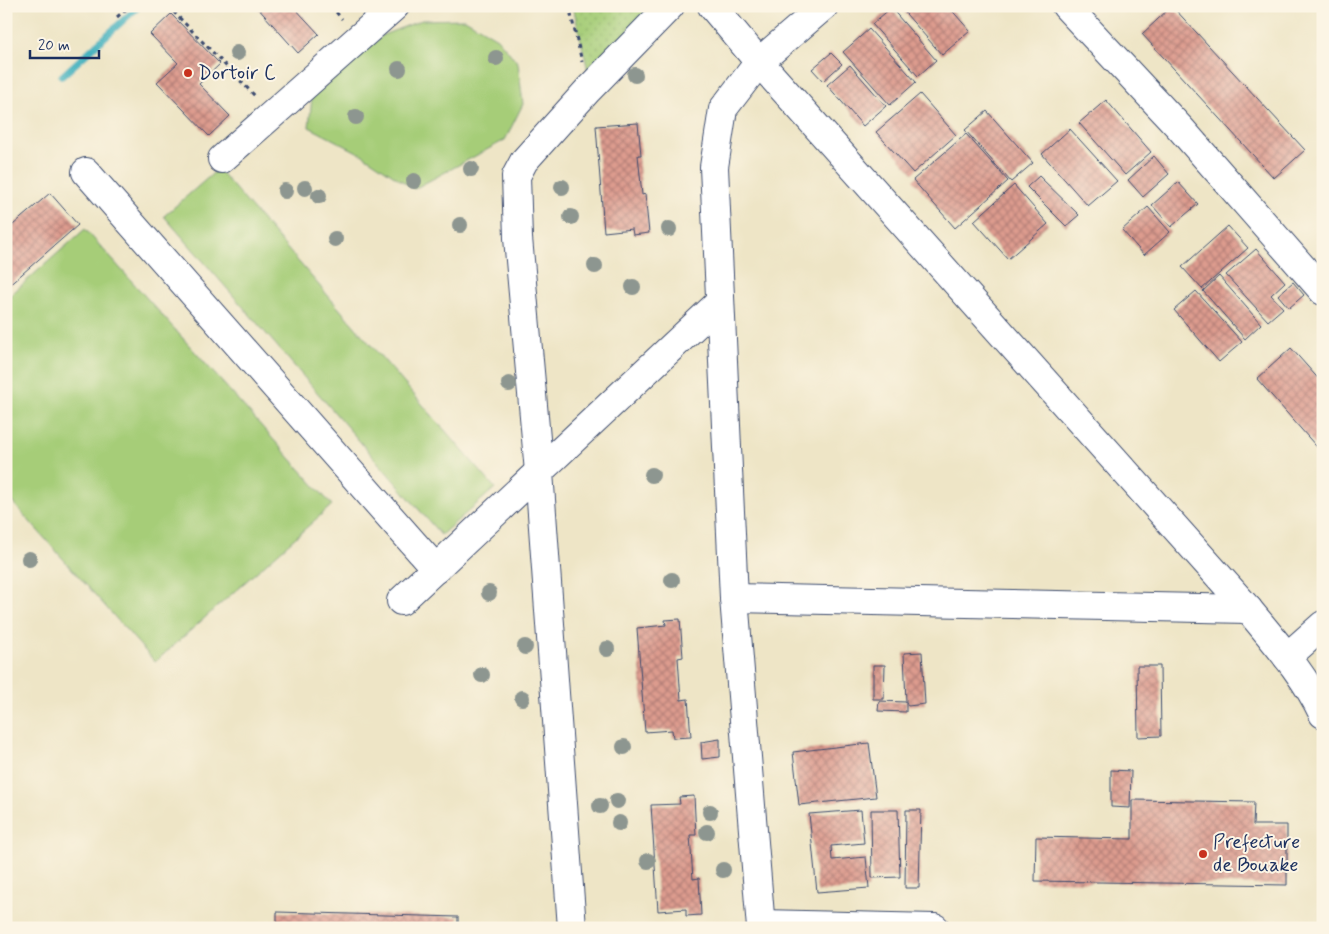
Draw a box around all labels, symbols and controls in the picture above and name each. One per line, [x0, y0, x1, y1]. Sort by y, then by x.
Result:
scale bar [30, 28, 99, 60]
text: 20 m [38, 36, 70, 56]
place label: Dortoir C [198, 60, 276, 87]
marker: Dortoir C [182, 67, 194, 79]
place label: Prefecture de Bouake [1213, 829, 1300, 879]
marker: Prefecture de Bouake [1197, 848, 1209, 860]

